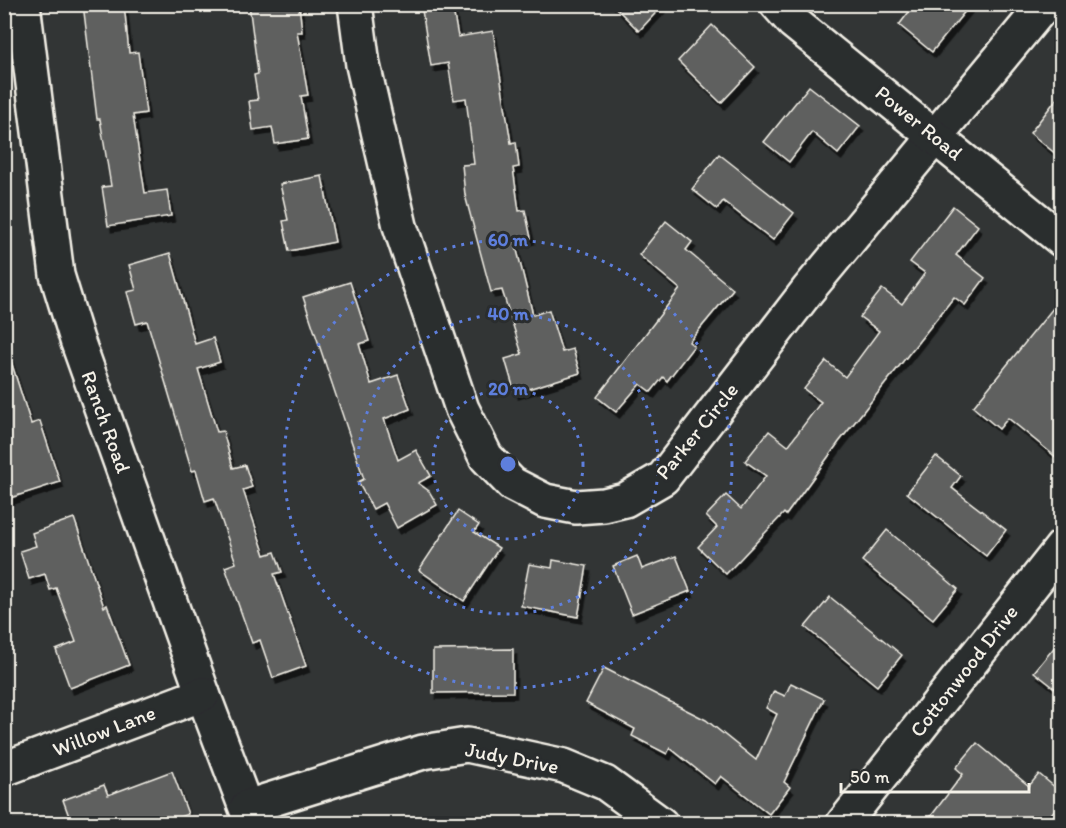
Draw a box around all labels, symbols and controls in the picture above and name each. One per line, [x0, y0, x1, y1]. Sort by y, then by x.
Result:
street label: Power Road [871, 80, 968, 166]
text: 60 m [488, 229, 529, 251]
text: 40 m [487, 303, 529, 325]
street label: Ranch Road [76, 367, 137, 477]
street label: Parker Circle [650, 377, 743, 484]
text: 20 m [488, 378, 529, 400]
centre of rings [498, 454, 518, 474]
street label: Cottonwood Drive [904, 600, 1023, 742]
street label: Willow Lane [49, 699, 159, 762]
street label: Judy Drive [463, 736, 561, 779]
scale bar [841, 756, 1028, 794]
text: 50 m [850, 766, 890, 788]

